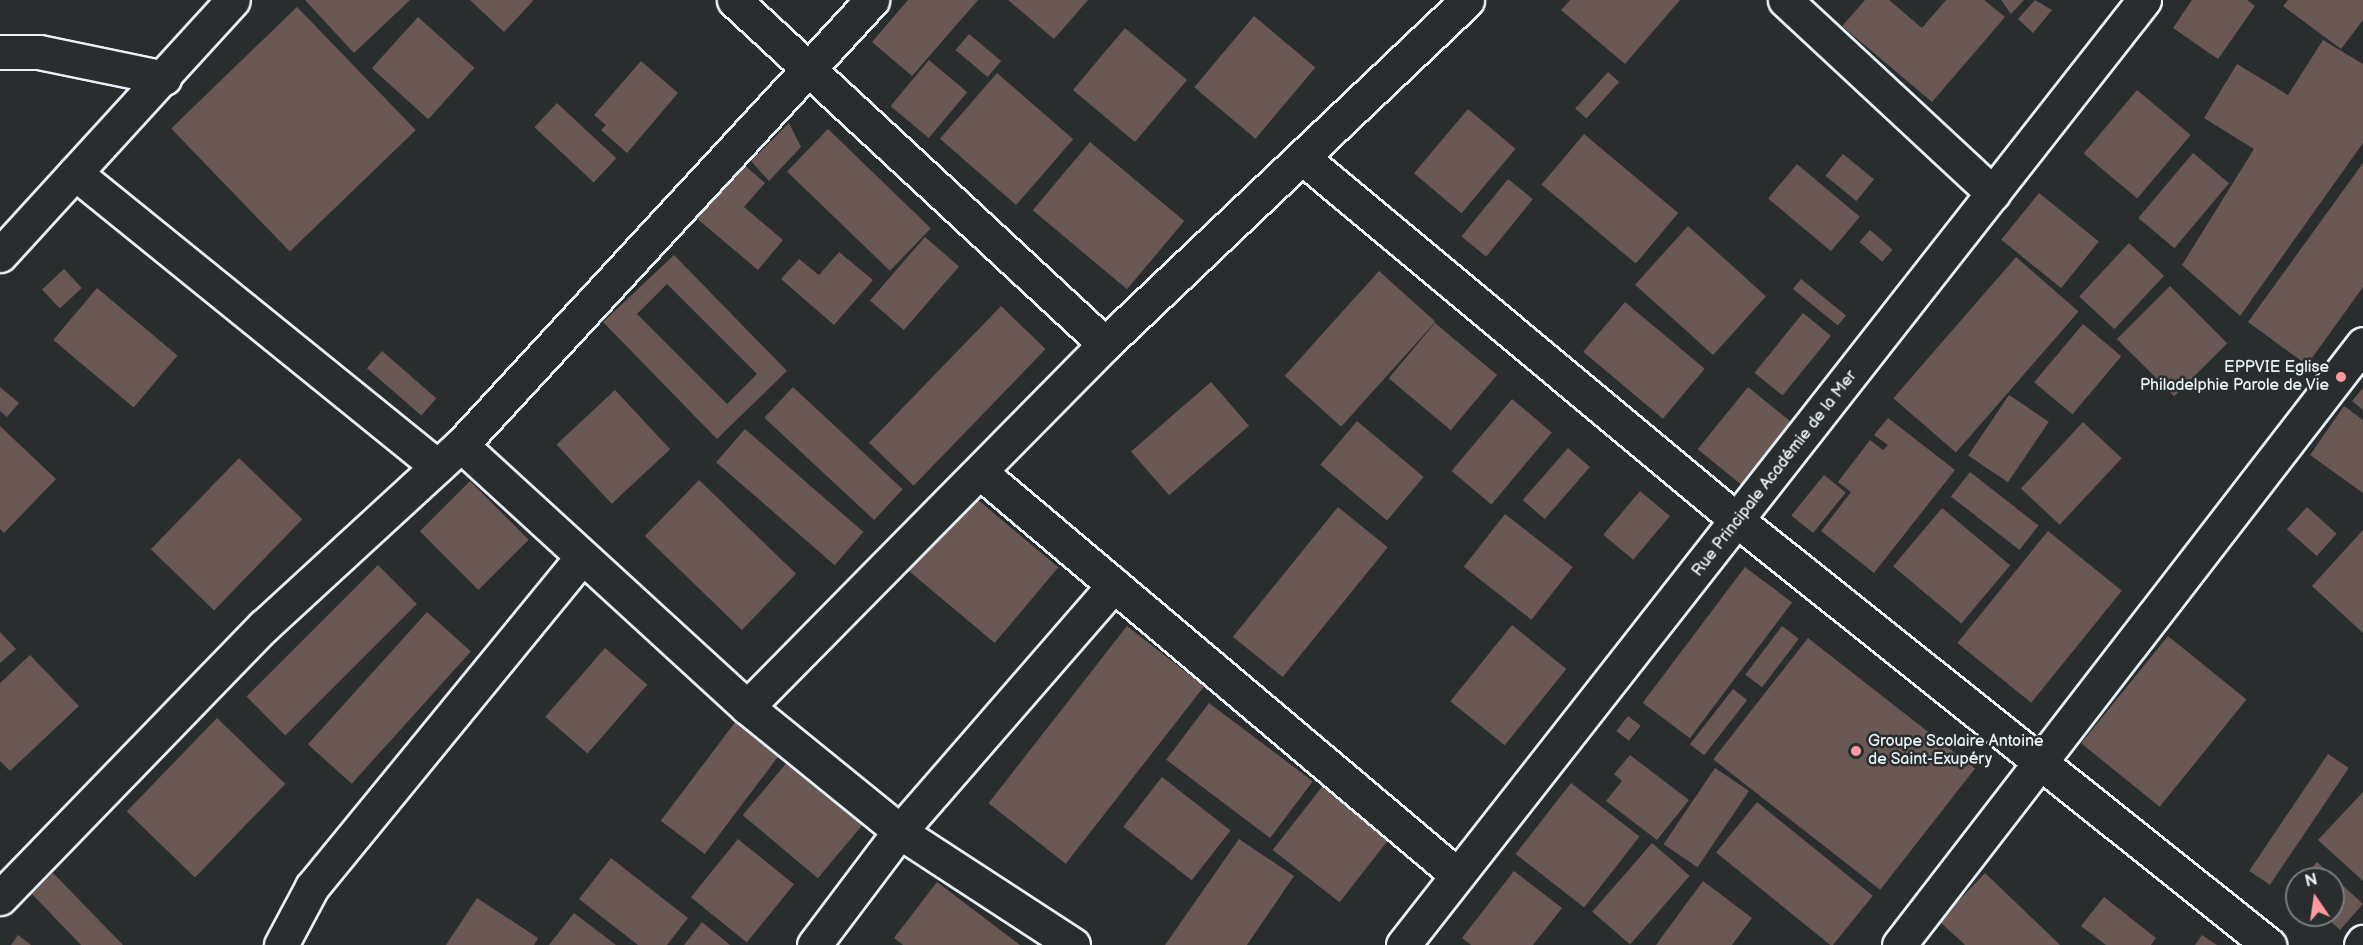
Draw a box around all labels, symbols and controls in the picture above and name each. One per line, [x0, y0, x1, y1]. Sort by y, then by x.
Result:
place label: EPPVIE Eglise Philadelphie Parole de Vie [2140, 358, 2329, 396]
street label: Rue Principale Académie de la Mer [1689, 367, 1861, 581]
marker: EPPVIE Eglise Philadelphie Parole de Vie [2334, 370, 2348, 384]
place label: Groupe Scolaire Antoine de Saint-Exupéry [1868, 732, 2044, 770]
marker: Groupe Scolaire Antoine de Saint-Exupéry [1849, 744, 1863, 758]
north arrow [2285, 867, 2345, 927]
text: N [2303, 870, 2319, 892]

